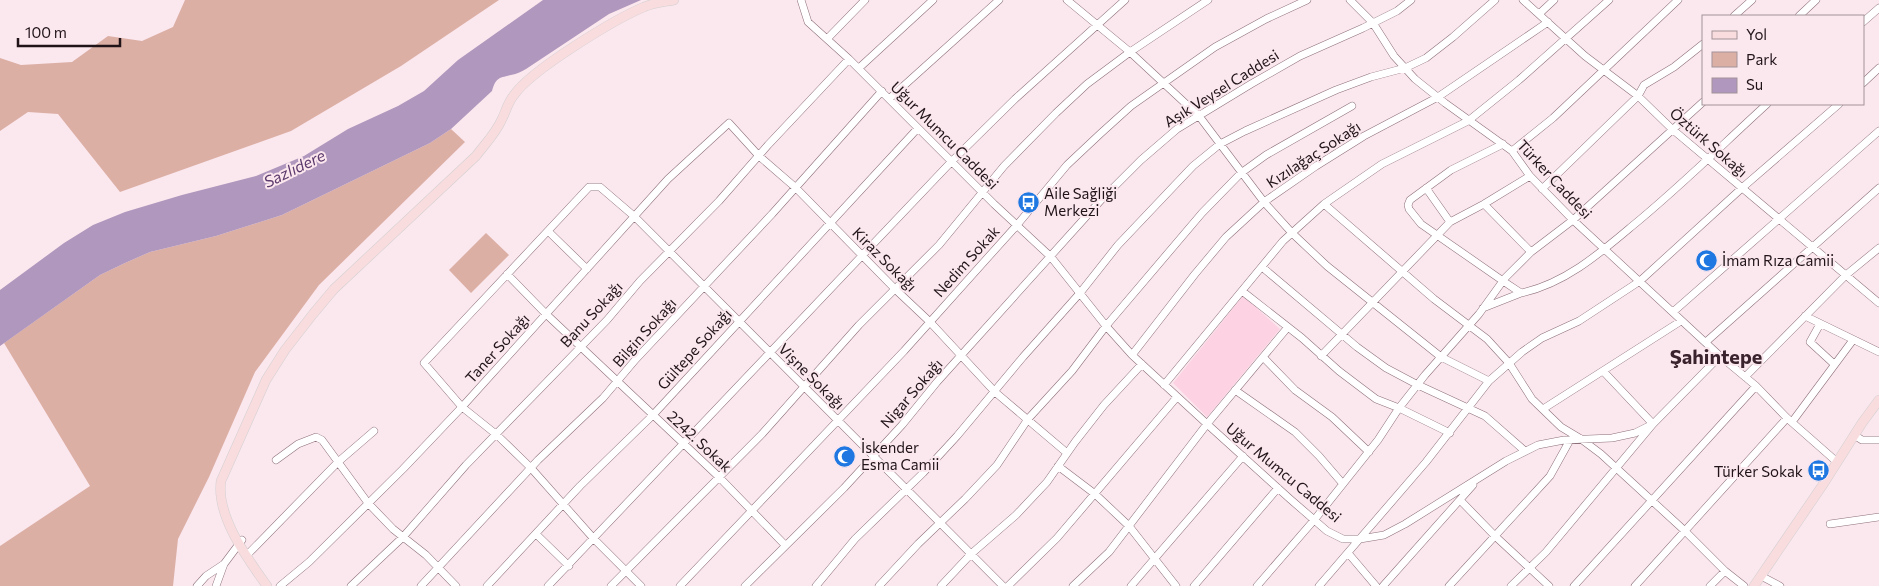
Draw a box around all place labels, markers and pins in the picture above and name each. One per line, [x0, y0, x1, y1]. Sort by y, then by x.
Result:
place label: Aile Sağliği Merkezi [1044, 184, 1117, 219]
bus stop icon: Aile Sağliği Merkezi [1016, 190, 1040, 214]
mosque icon: İmam Rıza Camii [1694, 248, 1718, 272]
place label: İmam Rıza Camii [1722, 251, 1834, 269]
place label: İskender Esma Camii [861, 438, 939, 473]
mosque icon: İskender Esma Camii [833, 444, 857, 468]
bus stop icon: Türker Sokak [1807, 459, 1831, 483]
place label: Türker Sokak [1714, 462, 1803, 480]

